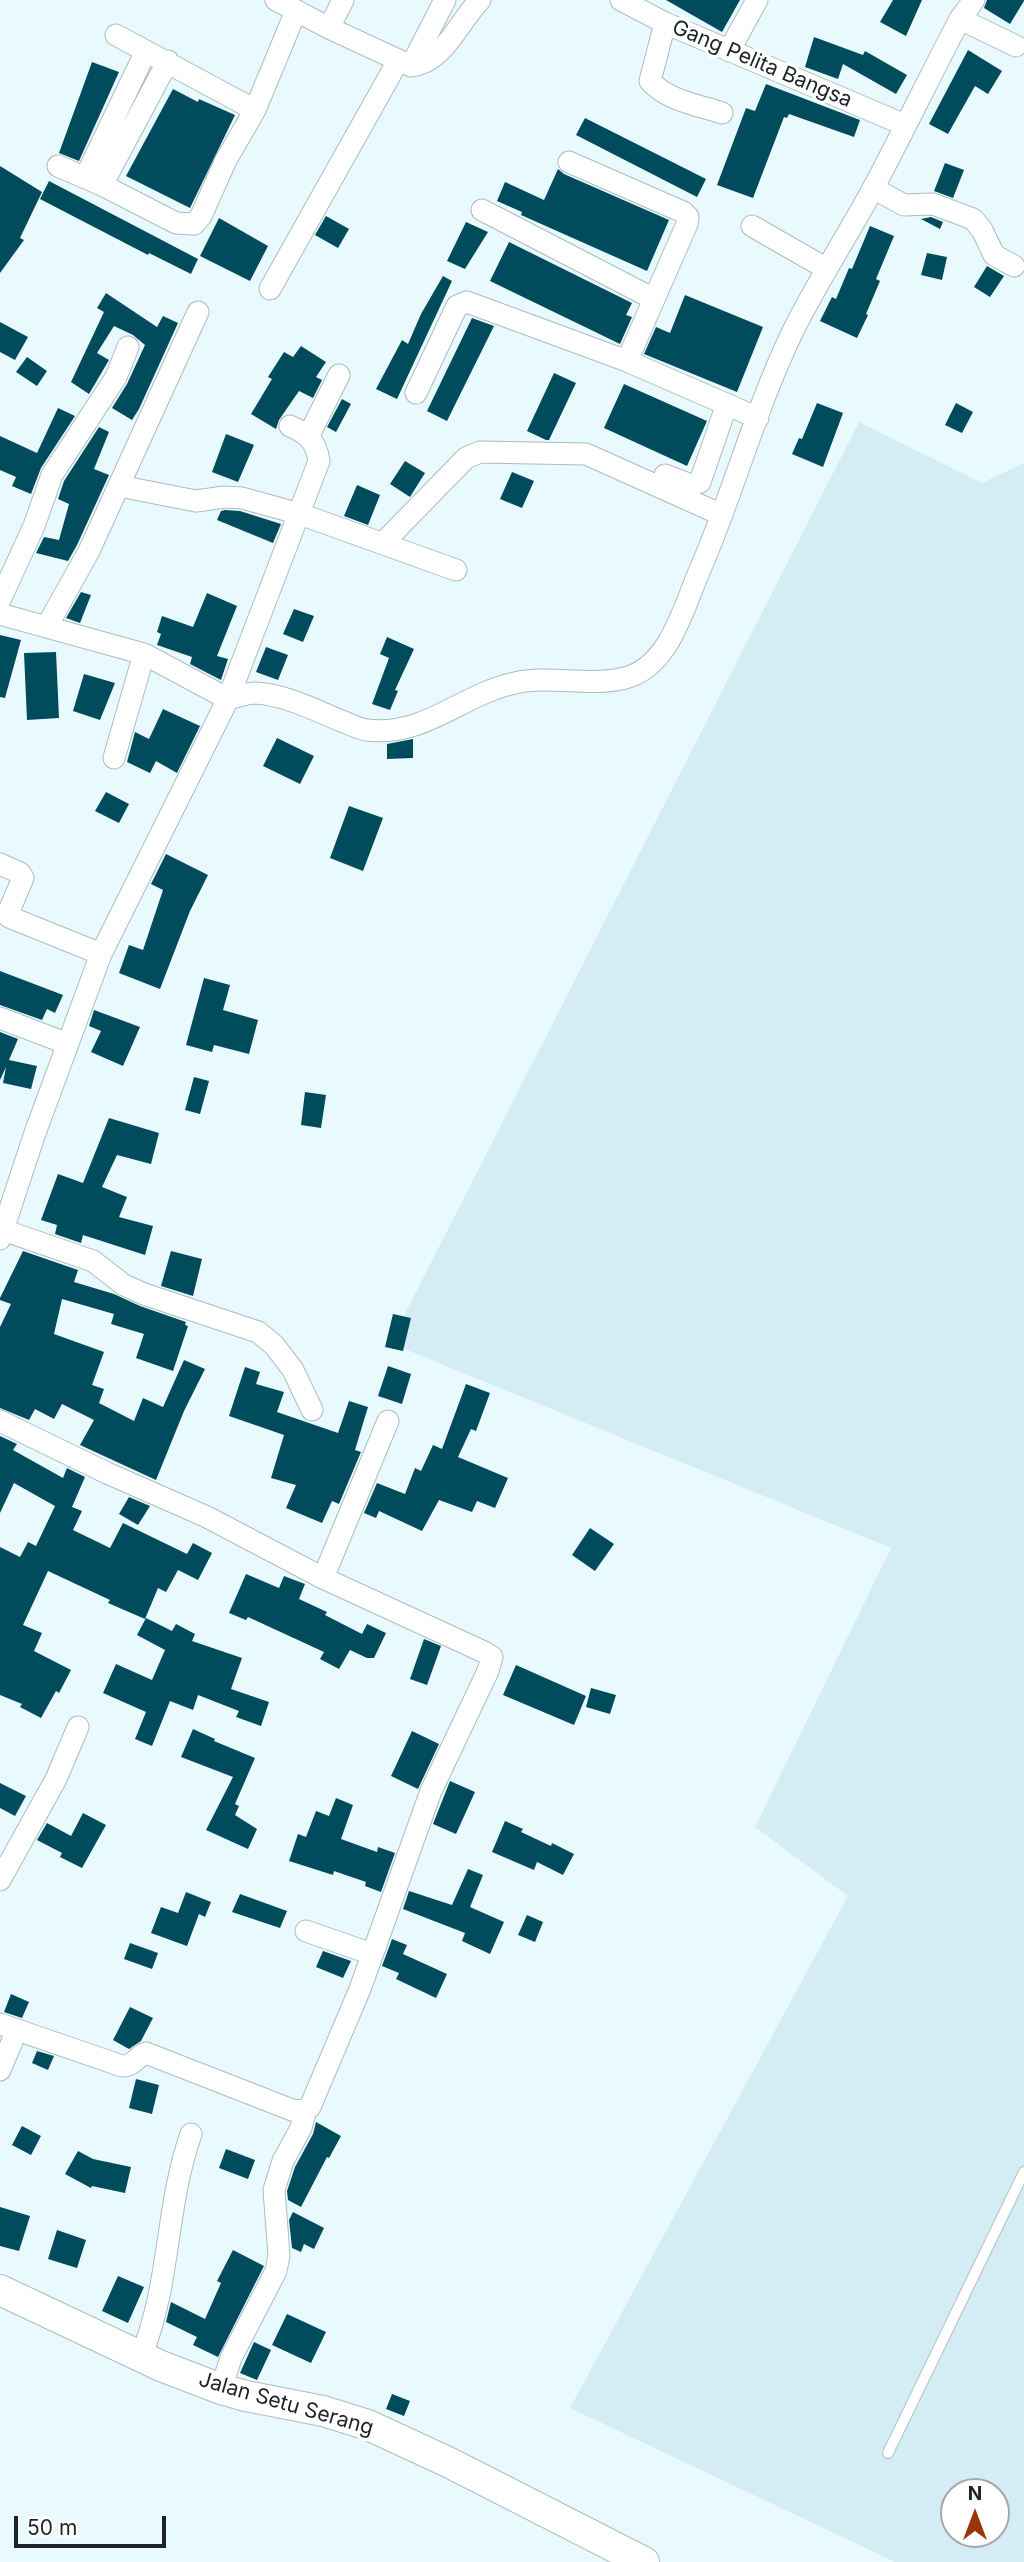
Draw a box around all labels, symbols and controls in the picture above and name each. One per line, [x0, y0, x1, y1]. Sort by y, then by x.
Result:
street label: Gang Pelita Bangsa [668, 15, 856, 113]
street label: Jalan Setu Serang [196, 2367, 376, 2441]
north arrow [940, 2478, 1010, 2548]
text: N [968, 2482, 982, 2505]
scale bar [18, 2502, 170, 2546]
text: 50 m [27, 2515, 77, 2540]

